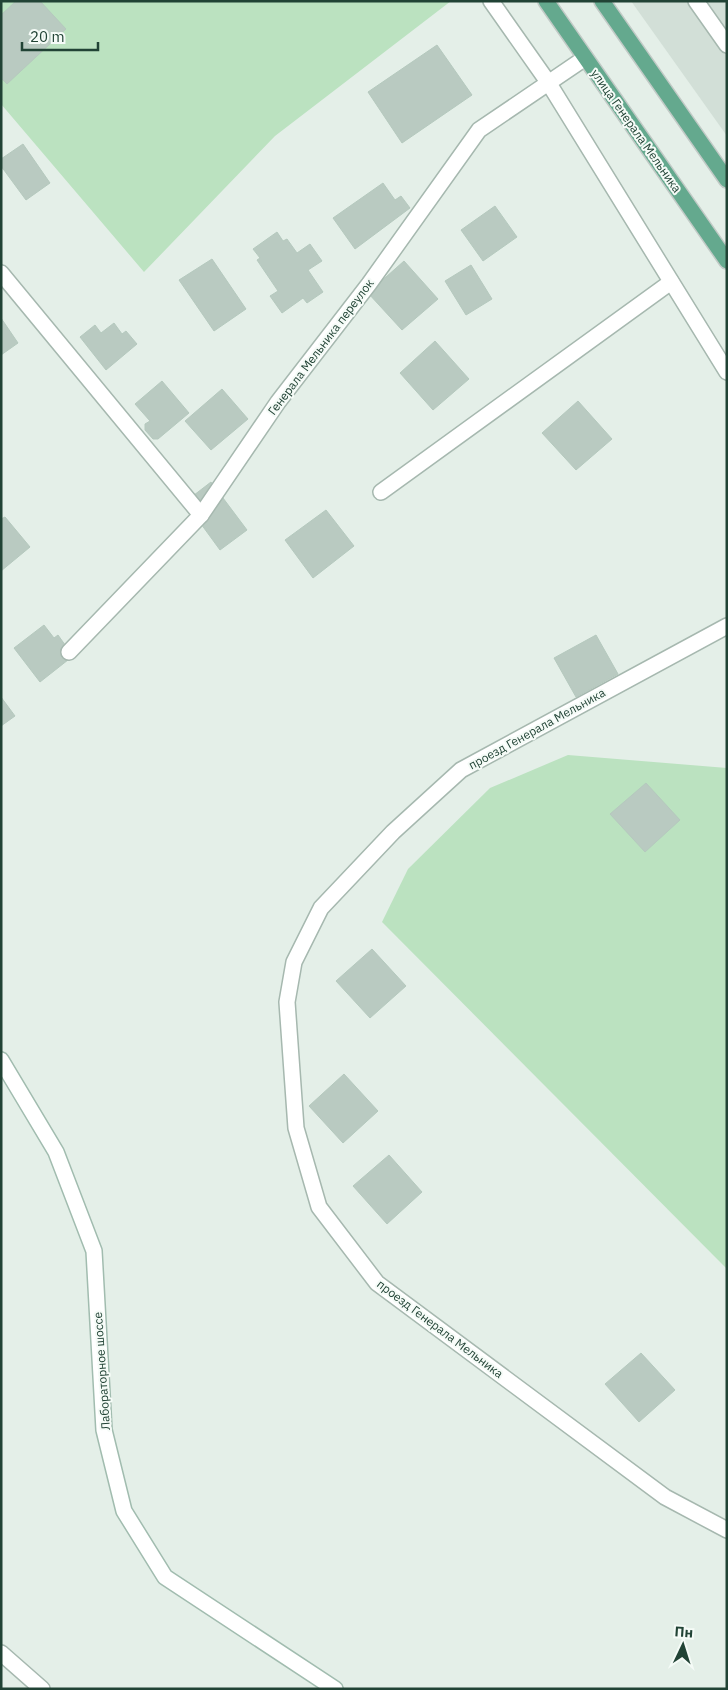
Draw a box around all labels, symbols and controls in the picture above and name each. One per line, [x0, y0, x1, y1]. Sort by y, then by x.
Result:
scale bar [22, 20, 99, 52]
text: 20 m [30, 27, 65, 46]
street label: улица Генерала Мельника [588, 66, 685, 196]
street label: Генерала Мельника переулок [264, 275, 377, 418]
street label: проезд Генерала Мельника [466, 684, 608, 772]
street label: проезд Генерала Мельника [374, 1276, 507, 1381]
street label: Лабораторное шоссе [90, 1311, 113, 1431]
north arrow [658, 1620, 708, 1670]
text: Пн [674, 1622, 694, 1642]

